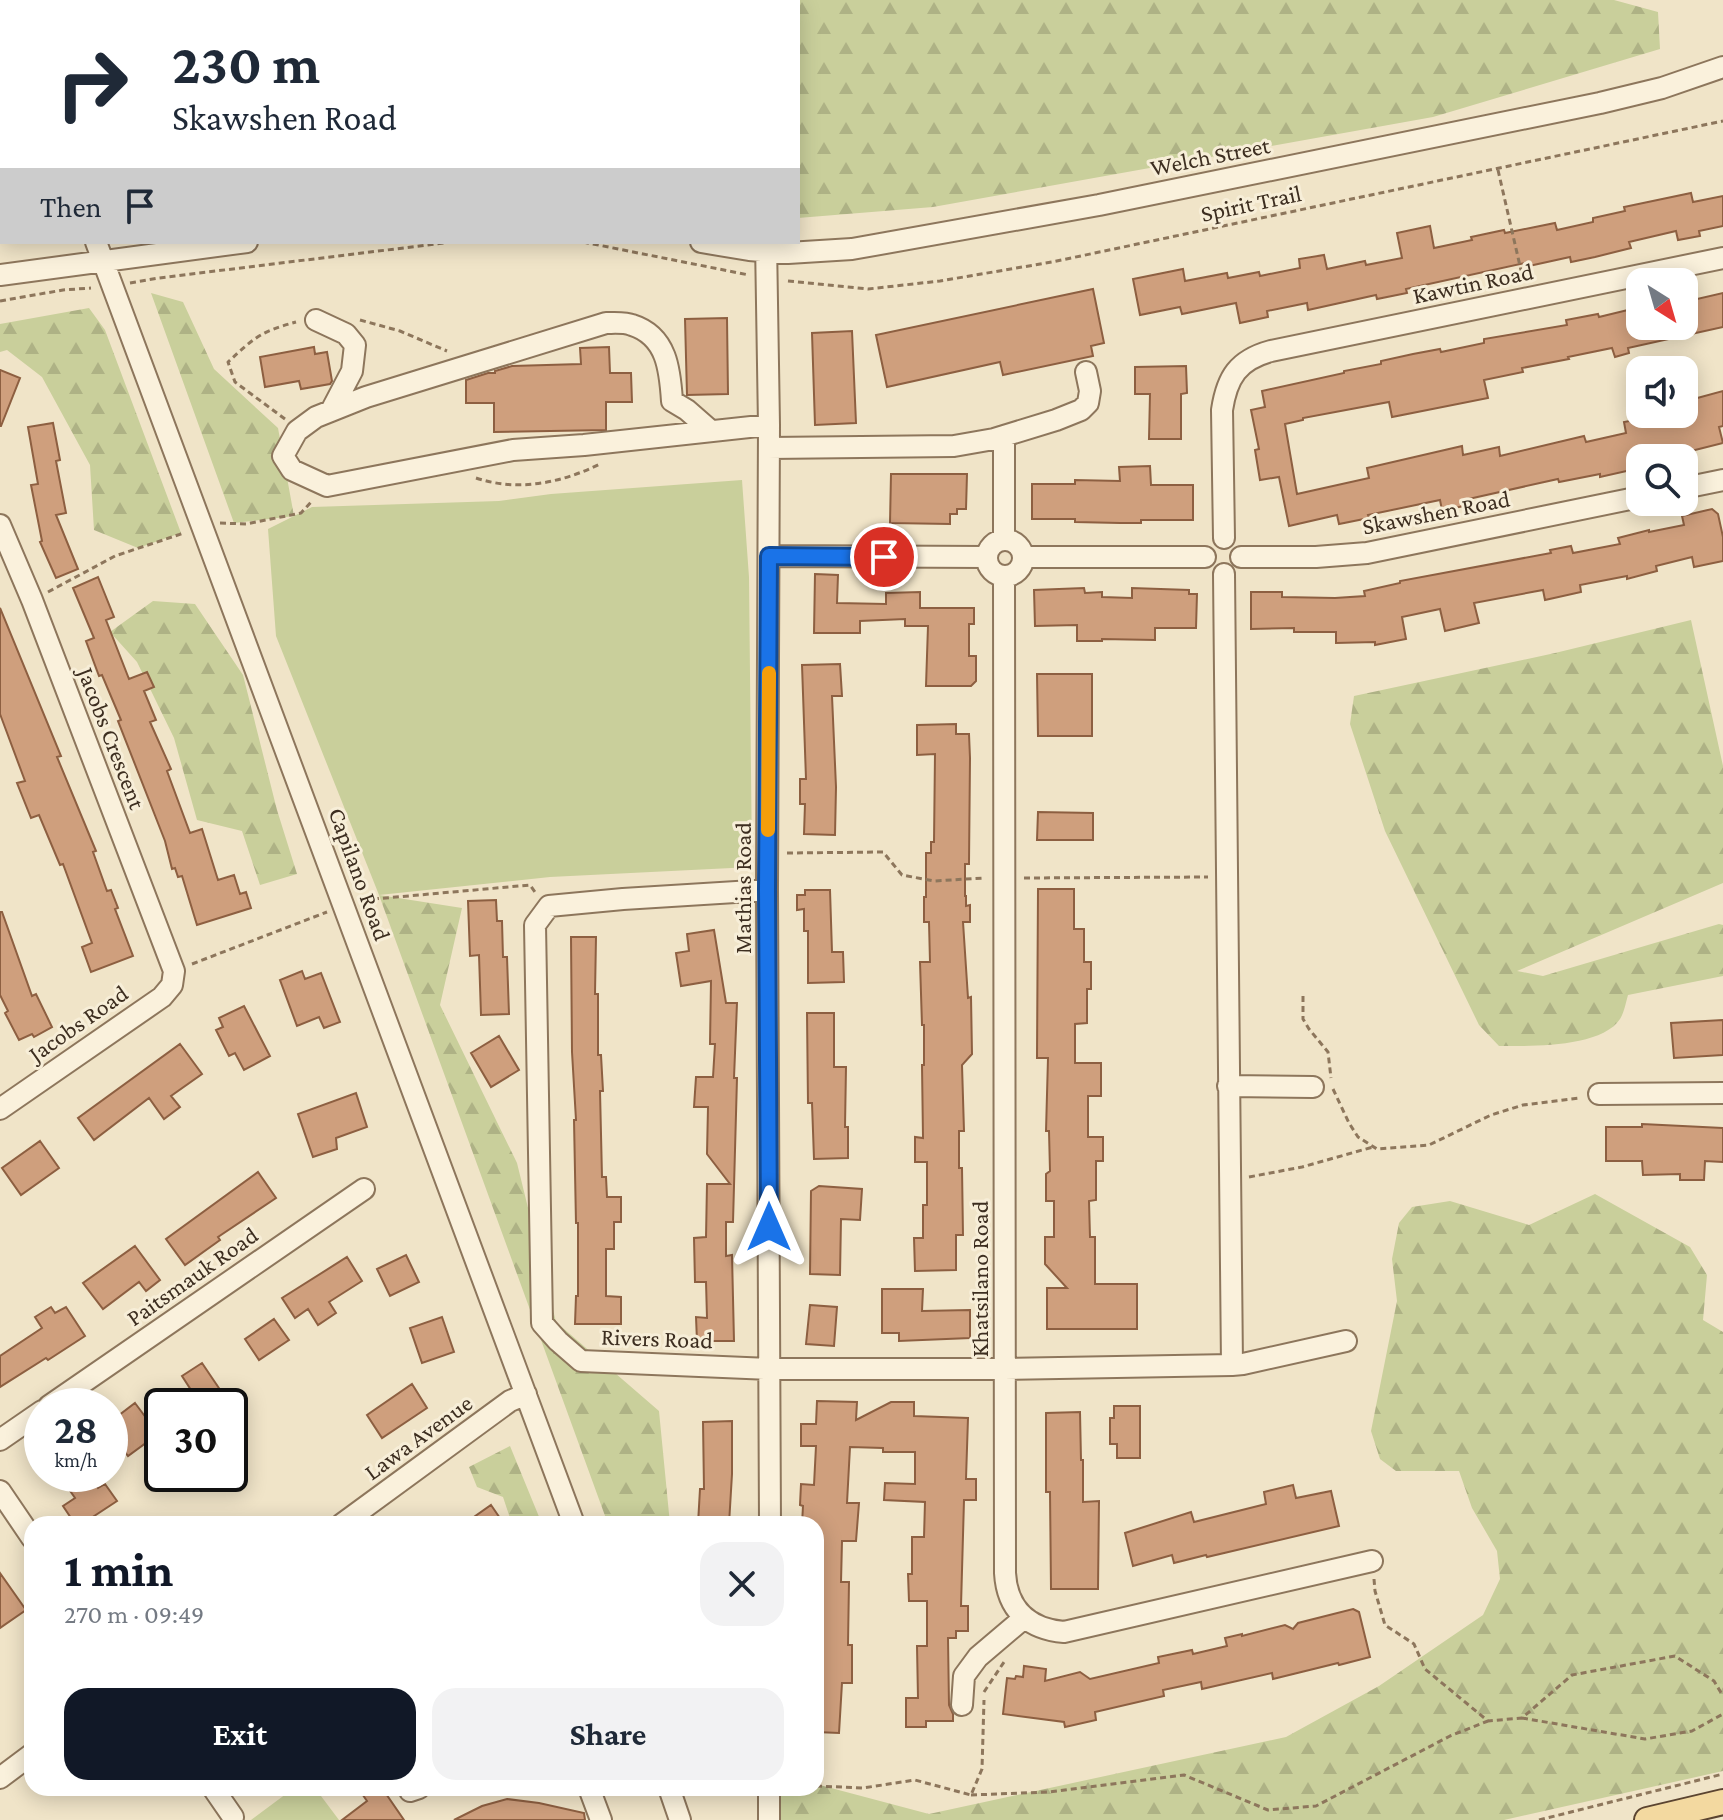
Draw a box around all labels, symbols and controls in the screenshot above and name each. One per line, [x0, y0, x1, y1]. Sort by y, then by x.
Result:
icon: right [40, 32, 144, 136]
text: 230 m [172, 33, 320, 95]
text: Skawshen Road [172, 98, 397, 138]
street label: Welch Street [1148, 131, 1273, 181]
street label: Spirit Trail [1198, 179, 1304, 227]
icon: arrive [118, 184, 162, 228]
text: Then [40, 190, 102, 223]
street label: Kawtin Road [1410, 257, 1536, 309]
north arrow [1626, 268, 1698, 340]
map controls [1626, 268, 1698, 516]
button: sound [1626, 356, 1698, 428]
button: search [1626, 444, 1698, 516]
street label: Skawshen Road [1360, 484, 1513, 540]
pin [850, 523, 918, 591]
icon: arrive [862, 535, 906, 579]
street label: Jacobs Crescent [72, 661, 152, 814]
street label: Capilano Road [323, 804, 397, 944]
street label: Mathias Road [729, 822, 756, 954]
street label: Jacobs Road [22, 979, 133, 1068]
position arrow [727, 1185, 811, 1269]
street label: Khatsilano Road [966, 1200, 993, 1357]
street label: Paitsmauk Road [121, 1221, 263, 1331]
street label: Rivers Road [601, 1323, 714, 1353]
speed limit sign: 30 [144, 1388, 248, 1492]
street label: Lawa Avenue [359, 1389, 477, 1485]
text: 28 [54, 1407, 98, 1452]
text: km/h [54, 1449, 98, 1471]
button: close [700, 1542, 784, 1626]
text: 1 min [64, 1543, 173, 1596]
text: 270 m · 09:49 [64, 1600, 204, 1629]
button: Exit [64, 1688, 416, 1780]
button: Share [432, 1688, 784, 1780]

